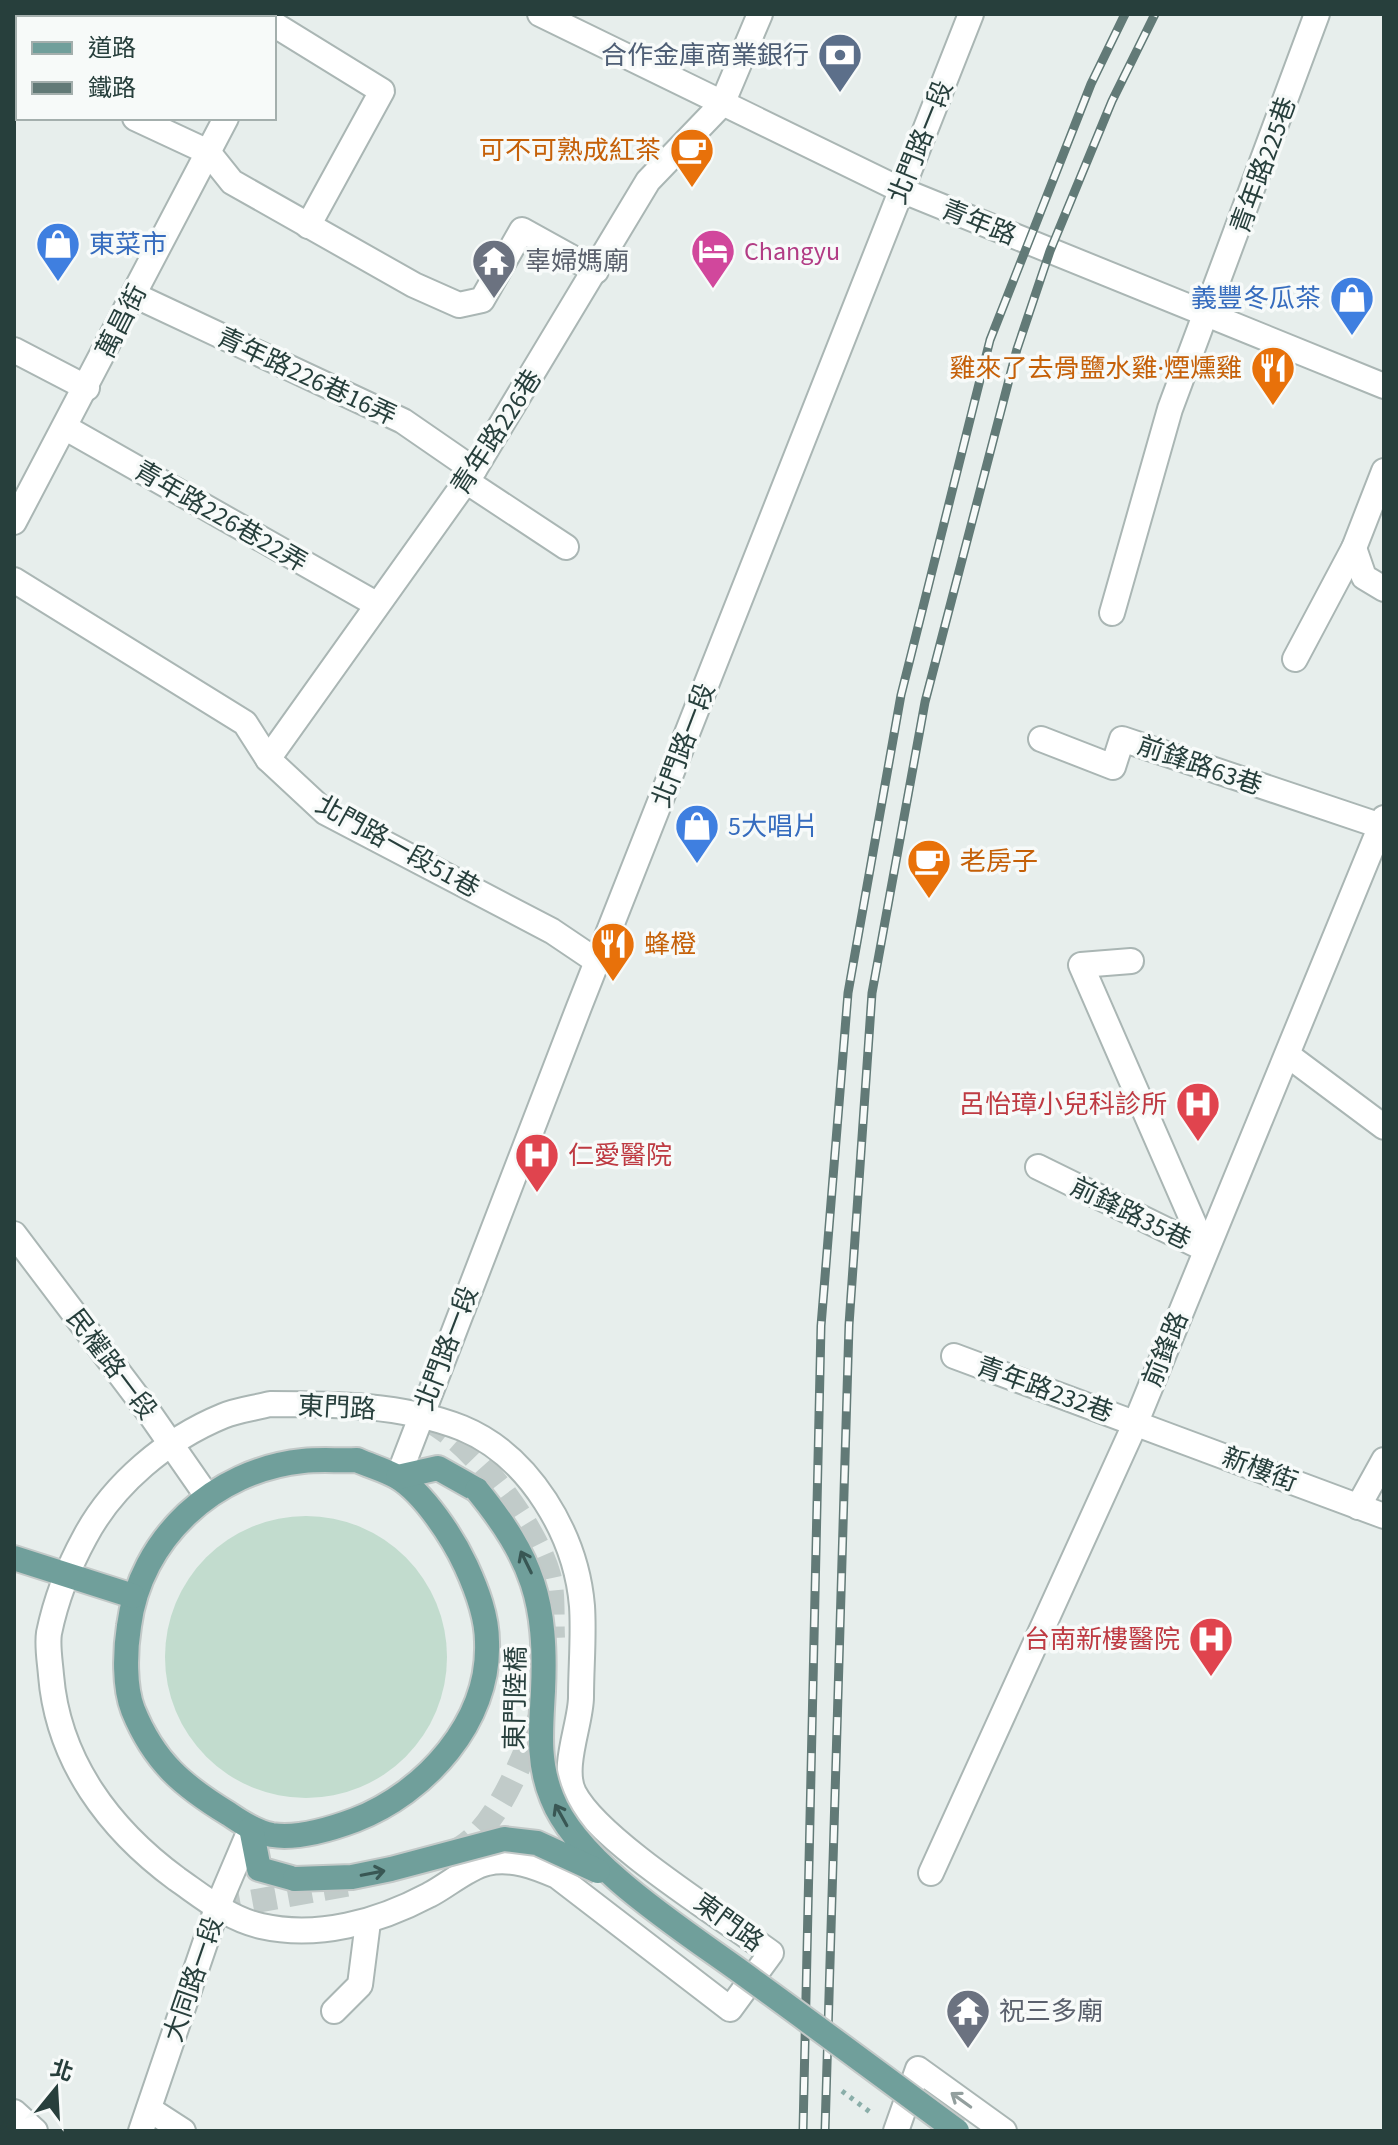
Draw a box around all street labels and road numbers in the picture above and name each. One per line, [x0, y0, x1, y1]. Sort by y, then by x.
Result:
street label: 北門路一段 [879, 75, 962, 209]
street label: 青年路225巷 [1222, 92, 1305, 239]
street label: 青年路 [936, 191, 1022, 254]
street label: 萬昌街 [87, 278, 156, 364]
street label: 青年路226巷16弄 [211, 319, 403, 434]
street label: 青年路226巷 [442, 362, 551, 502]
street label: 青年路226巷22弄 [127, 452, 314, 581]
street label: 北門路一段 [643, 678, 724, 812]
street label: 前鋒路63巷 [1132, 727, 1267, 804]
street label: 北門路一段51巷 [309, 786, 486, 907]
street label: 前鋒路35巷 [1064, 1168, 1197, 1259]
street label: 北門路一段 [406, 1281, 487, 1415]
street label: 民權路一段 [58, 1301, 165, 1427]
street label: 前鋒路 [1134, 1306, 1197, 1392]
street label: 青年路232巷 [971, 1348, 1118, 1431]
street label: 東門路 [297, 1387, 377, 1428]
street label: 新樓街 [1217, 1438, 1303, 1501]
street label: 東門陸橋 [496, 1646, 535, 1750]
street label: 東門路 [686, 1885, 771, 1960]
street label: 大同路一段 [155, 1912, 232, 2047]

